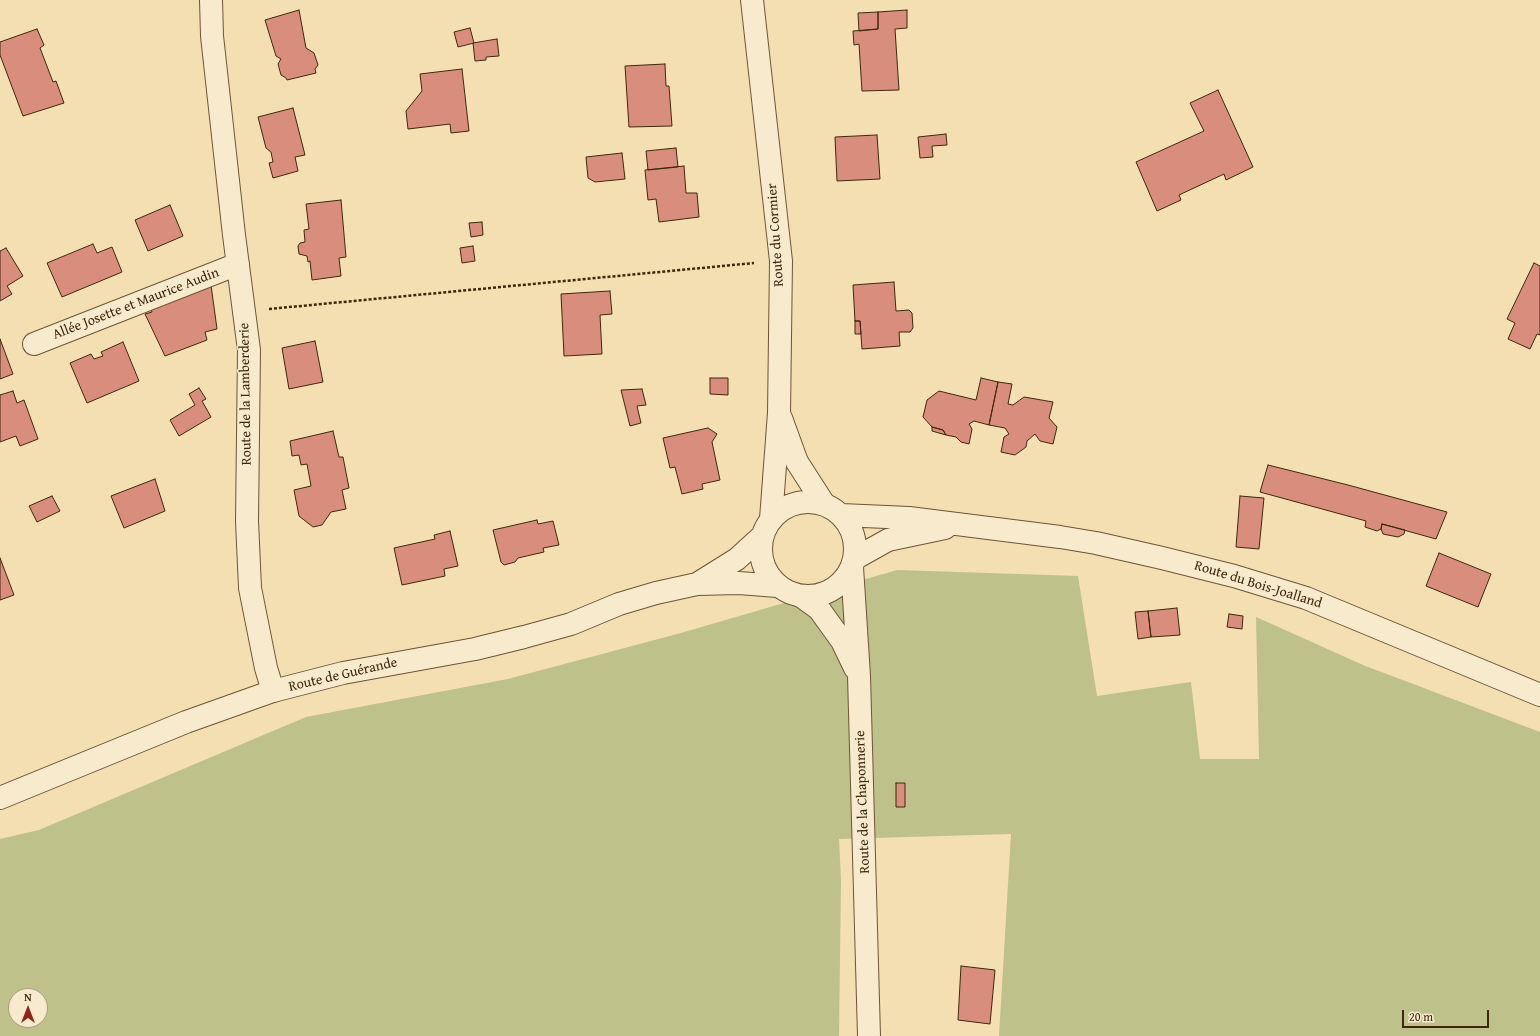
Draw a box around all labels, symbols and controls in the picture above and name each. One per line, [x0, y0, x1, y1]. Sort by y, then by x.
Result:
street label: Route du Cormier [764, 183, 788, 287]
street label: Allée Josette et Maurice Audin [50, 264, 222, 344]
street label: Route de la Lamberderie [236, 322, 256, 466]
street label: Route du Bois-Joalland [1192, 558, 1324, 612]
street label: Route de Guérande [287, 654, 399, 696]
street label: Route de la Chaponnerie [852, 730, 874, 874]
north arrow [8, 988, 48, 1028]
text: N [24, 989, 32, 1005]
scale bar [1404, 1002, 1491, 1028]
text: 20 m [1409, 1008, 1433, 1025]

